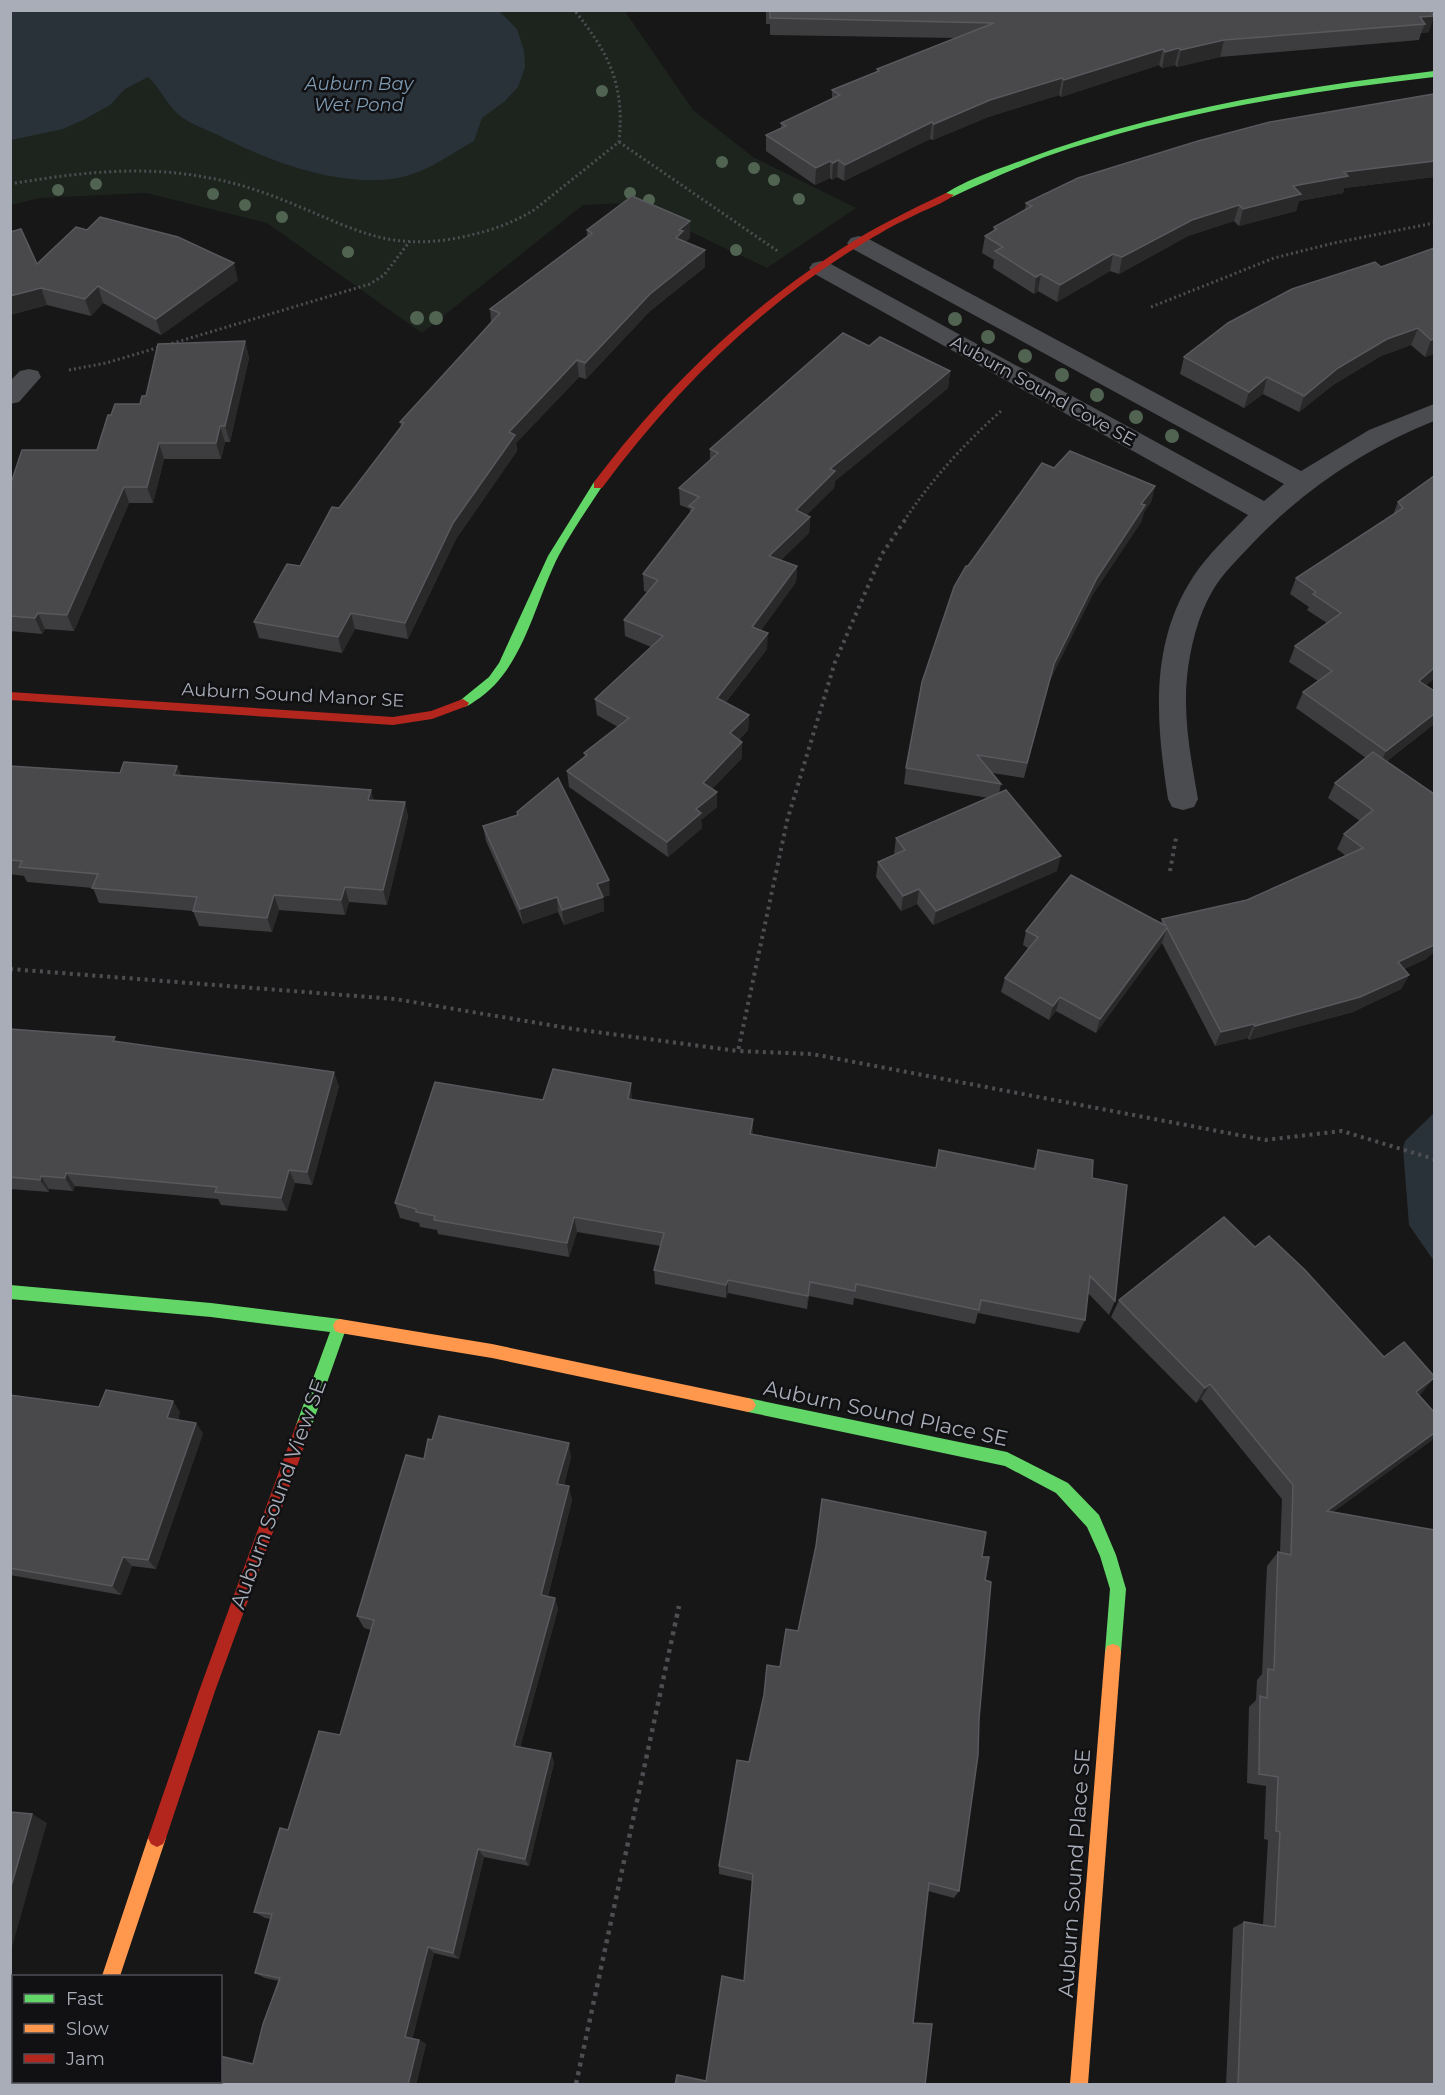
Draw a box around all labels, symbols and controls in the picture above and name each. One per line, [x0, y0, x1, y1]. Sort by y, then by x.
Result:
water label: Auburn Bay Wet Pond [304, 73, 415, 116]
street label: Auburn Sound Cove SE [947, 331, 1139, 451]
street label: Auburn Sound Manor SE [181, 678, 405, 712]
street label: Auburn Sound Place SE [761, 1375, 1011, 1451]
street label: Auburn Sound View SE [225, 1376, 331, 1612]
street label: Auburn Sound Place SE [1053, 1748, 1095, 1998]
legend [12, 1975, 222, 2083]
text: Fast [66, 1988, 104, 2010]
text: Slow [66, 2018, 109, 2040]
text: Jam [65, 2048, 105, 2070]

